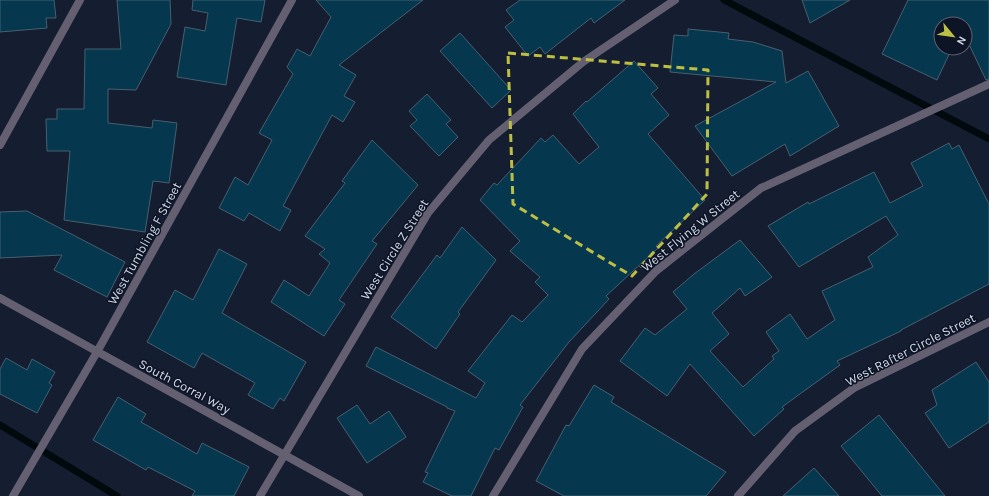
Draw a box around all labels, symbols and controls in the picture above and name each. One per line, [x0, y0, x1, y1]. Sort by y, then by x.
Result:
north arrow [933, 16, 973, 56]
text: N [954, 34, 969, 47]
street label: West Tumbling F Street [105, 179, 184, 307]
street label: West Flying W Street [638, 186, 742, 275]
street label: West Circle Z Street [357, 196, 432, 302]
street label: West Rafter Circle Street [843, 310, 978, 389]
street label: South Corral Way [136, 356, 233, 417]

